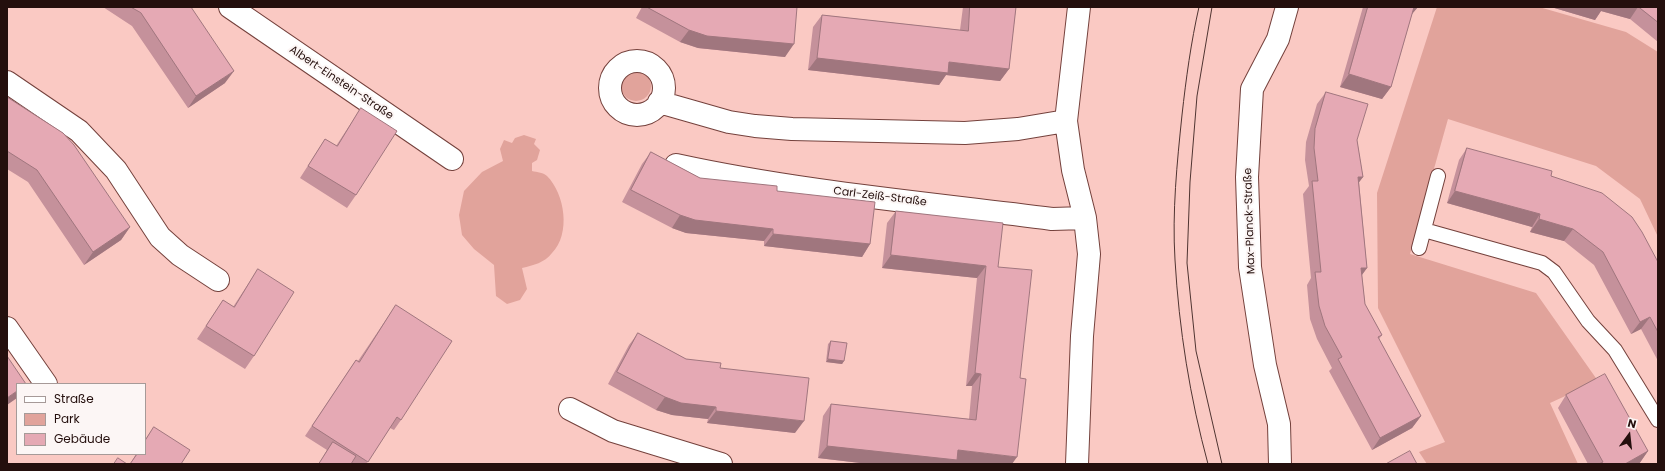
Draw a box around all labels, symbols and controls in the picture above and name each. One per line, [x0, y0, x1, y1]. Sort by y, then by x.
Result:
street label: Albert-Einstein-Straße [286, 43, 396, 123]
street label: Max-Planck-Straße [1242, 168, 1258, 274]
street label: Carl-Zeiß-Straße [832, 185, 928, 209]
legend [16, 383, 146, 455]
text: Straße [54, 390, 94, 407]
text: Park [54, 410, 80, 427]
north arrow [1609, 415, 1649, 455]
text: N [1626, 415, 1638, 432]
text: Gebäude [54, 430, 110, 447]

